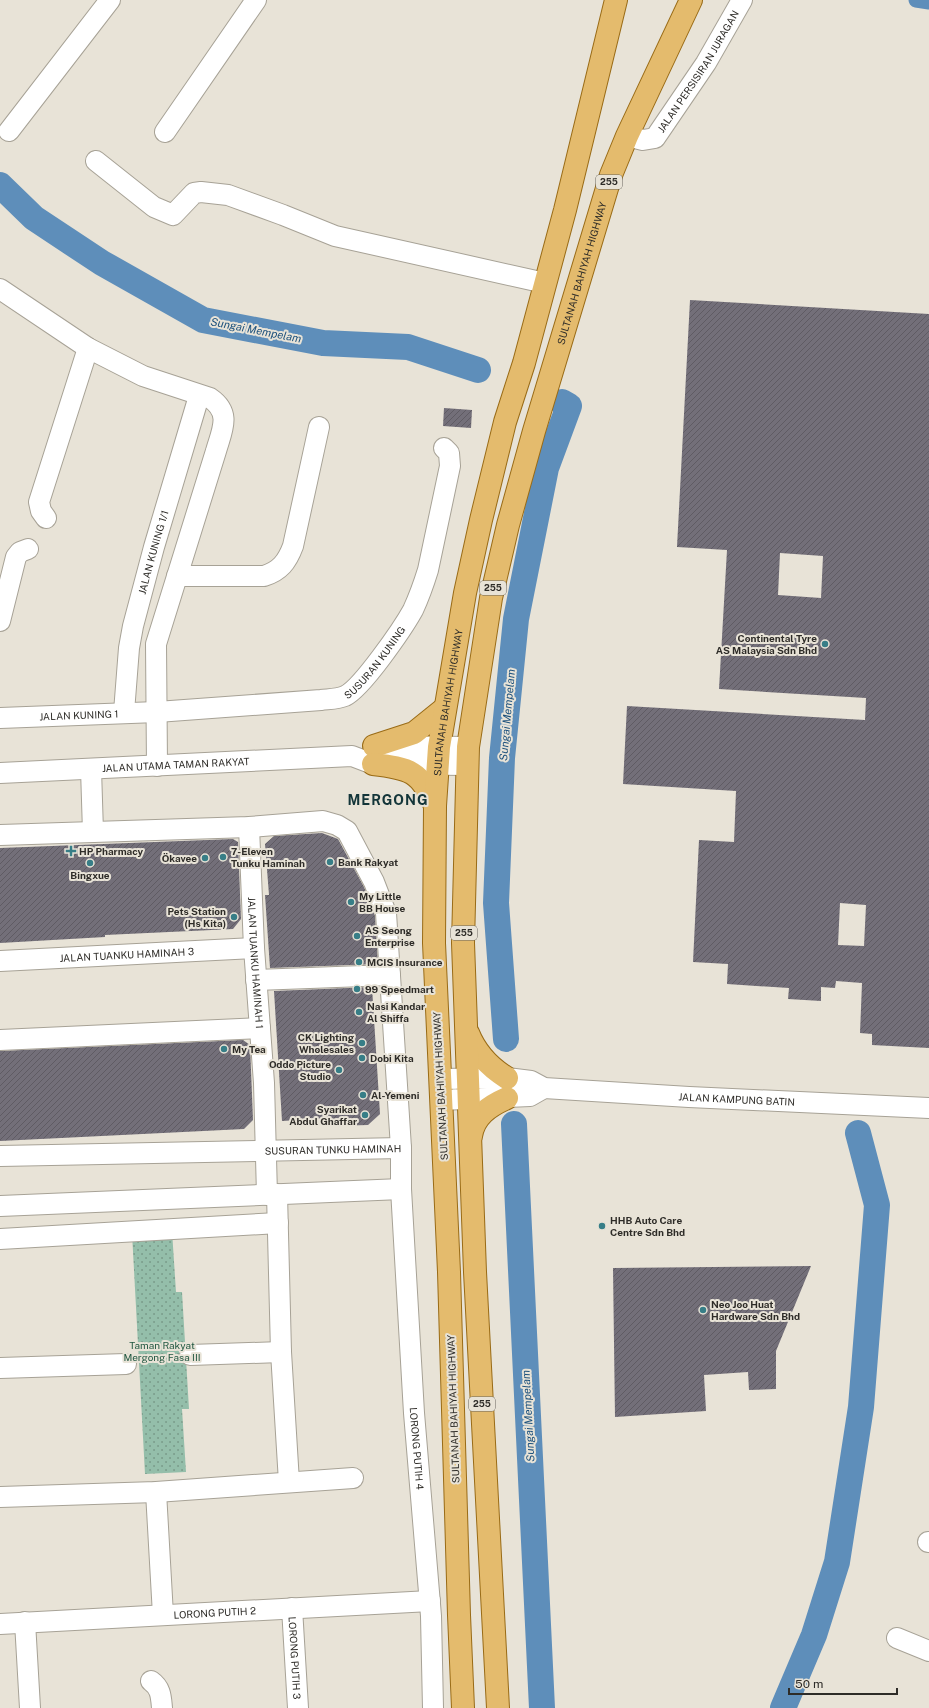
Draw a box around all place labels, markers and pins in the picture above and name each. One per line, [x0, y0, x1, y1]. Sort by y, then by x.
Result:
place label: Continental Tyre AS Malaysia Sdn Bhd [716, 632, 817, 656]
marker: Continental Tyre AS Malaysia Sdn Bhd [820, 639, 830, 649]
place label: HP Pharmacy [79, 845, 144, 857]
place label: 7-Eleven Tunku Haminah [231, 845, 305, 869]
marker: HP Pharmacy [66, 846, 76, 856]
place label: Ökavee [162, 852, 197, 864]
marker: 7-Eleven Tunku Haminah [218, 852, 228, 862]
marker: Ökavee [200, 853, 210, 863]
place label: Bank Rakyat [338, 856, 398, 868]
marker: Bank Rakyat [325, 857, 335, 867]
marker: Bingxue [85, 858, 95, 868]
place label: Bingxue [70, 869, 110, 881]
place label: My Little BB House [359, 890, 406, 914]
marker: My Little BB House [346, 897, 356, 907]
place label: Pets Station (Hs Kita) [168, 905, 226, 929]
marker: Pets Station (Hs Kita) [229, 912, 239, 922]
place label: AS Seong Enterprise [365, 924, 415, 948]
marker: AS Seong Enterprise [352, 931, 362, 941]
place label: MCIS Insurance [367, 956, 443, 968]
marker: MCIS Insurance [354, 957, 364, 967]
place label: 99 Speedmart [365, 983, 434, 995]
marker: 99 Speedmart [352, 984, 362, 994]
place label: Nasi Kandar Al Shiffa [367, 1000, 425, 1024]
marker: Nasi Kandar Al Shiffa [354, 1007, 364, 1017]
place label: CK Lighting Wholesales [298, 1031, 355, 1055]
marker: CK Lighting Wholesales [357, 1038, 367, 1048]
place label: My Tea [232, 1043, 266, 1055]
marker: My Tea [219, 1044, 229, 1054]
place label: Dobi Kita [370, 1052, 414, 1064]
marker: Dobi Kita [357, 1053, 367, 1063]
place label: Oddo Picture Studio [269, 1058, 331, 1082]
marker: Oddo Picture Studio [334, 1065, 344, 1075]
place label: Al-Yemeni [371, 1089, 420, 1101]
marker: Al-Yemeni [358, 1090, 368, 1100]
place label: Syarikat Abdul Ghaffar [289, 1103, 357, 1127]
marker: Syarikat Abdul Ghaffar [360, 1110, 370, 1120]
place label: HHB Auto Care Centre Sdn Bhd [610, 1214, 685, 1238]
marker: HHB Auto Care Centre Sdn Bhd [597, 1221, 607, 1231]
place label: Neo Joo Huat Hardware Sdn Bhd [711, 1298, 800, 1322]
marker: Neo Joo Huat Hardware Sdn Bhd [698, 1305, 708, 1315]

